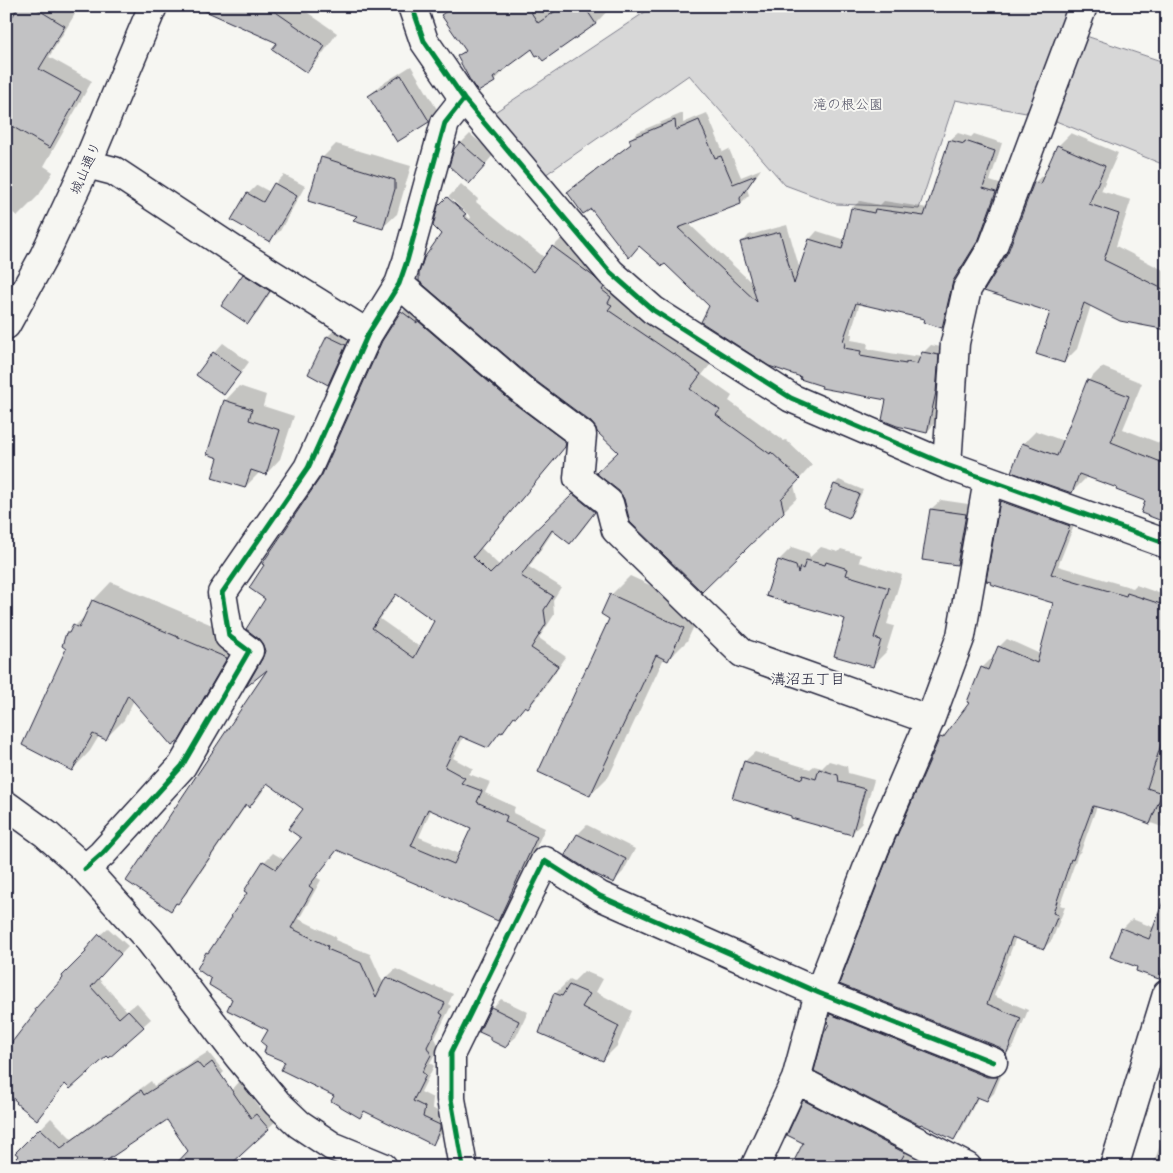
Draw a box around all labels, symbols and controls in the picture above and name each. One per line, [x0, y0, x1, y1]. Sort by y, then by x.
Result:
park label: 滝の根公園 [813, 98, 883, 115]
street label: 城山通り [68, 140, 106, 198]
district label: 溝沼五丁目 [770, 672, 846, 690]

